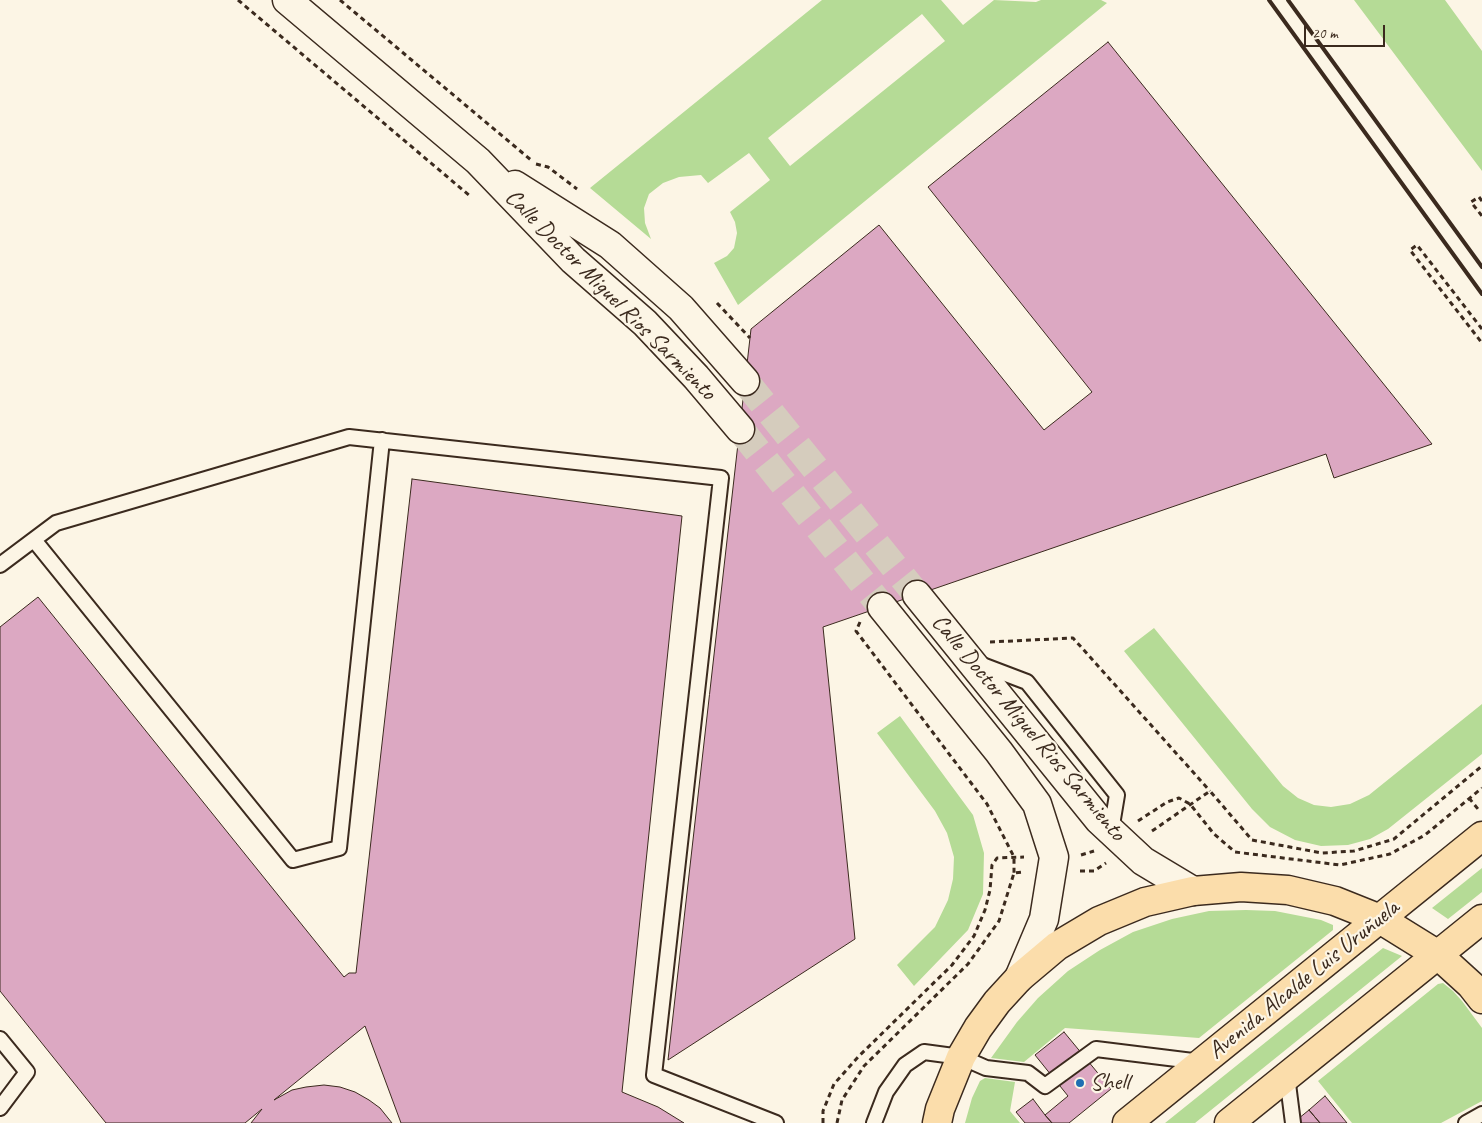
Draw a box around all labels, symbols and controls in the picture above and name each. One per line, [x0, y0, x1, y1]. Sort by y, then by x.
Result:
scale bar [1307, 15, 1388, 47]
text: 20 m [1312, 24, 1338, 43]
street label: Calle Doctor Miguel Rios Sarmiento [498, 183, 722, 407]
street label: Calle Doctor Miguel Rios Sarmiento [925, 609, 1131, 847]
street label: Avenida Alcalde Luis Uruñuela [1203, 894, 1405, 1066]
place label: Shell [1090, 1069, 1129, 1097]
marker: Shell [1074, 1077, 1086, 1089]

